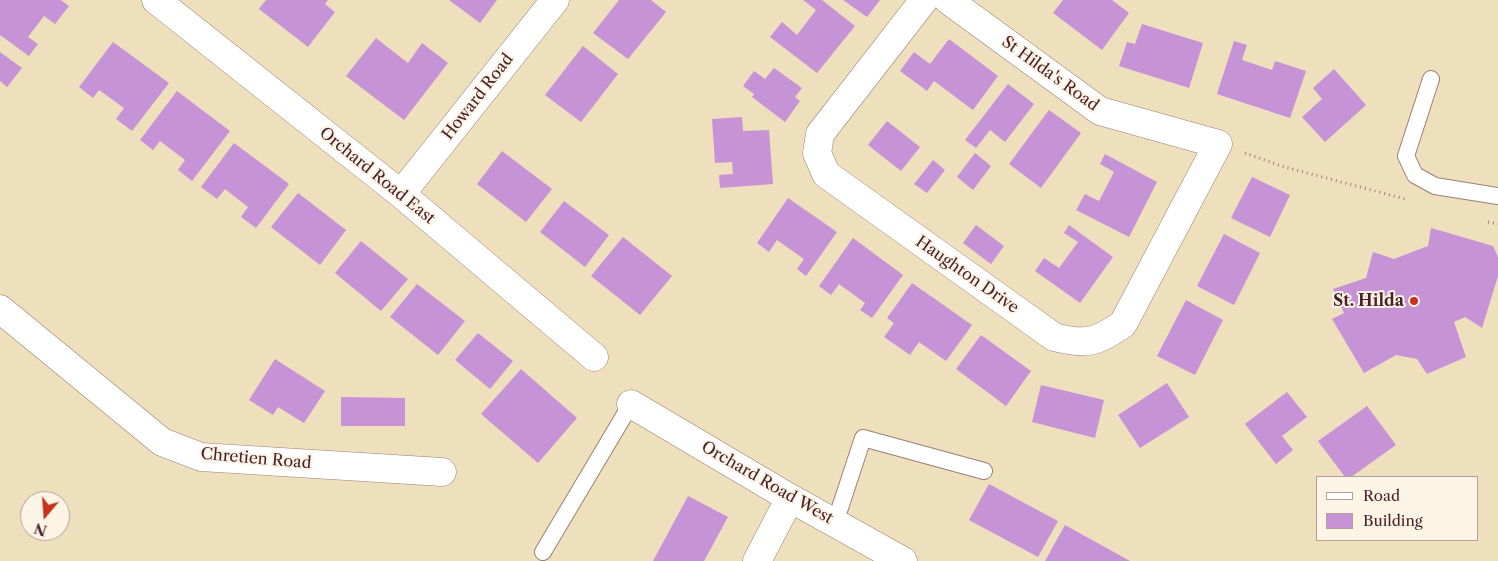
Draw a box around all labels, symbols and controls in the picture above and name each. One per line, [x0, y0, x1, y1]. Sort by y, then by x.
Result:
street label: St Hilda's Road [998, 32, 1102, 116]
street label: Howard Road [438, 50, 518, 144]
street label: Orchard Road East [315, 124, 439, 228]
street label: Haughton Drive [912, 232, 1022, 318]
place label: St. Hilda [1333, 291, 1404, 311]
marker: St. Hilda [1408, 295, 1420, 307]
street label: Orchard Road West [698, 438, 836, 528]
street label: Chretien Road [200, 445, 312, 473]
legend [1316, 476, 1478, 541]
text: Road [1363, 486, 1400, 505]
north arrow [20, 491, 70, 541]
text: Building [1363, 511, 1423, 530]
text: N [32, 519, 49, 540]

